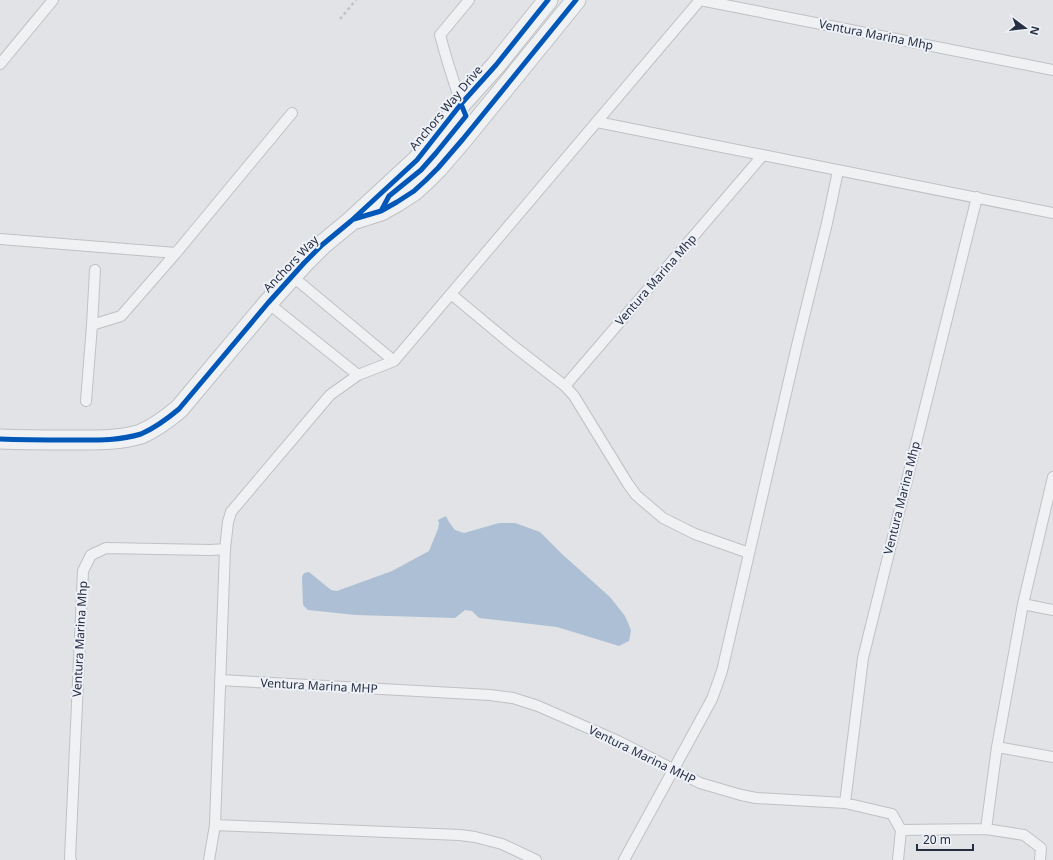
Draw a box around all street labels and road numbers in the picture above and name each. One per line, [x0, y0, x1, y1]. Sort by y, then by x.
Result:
street label: Ventura Marina Mhp [818, 15, 935, 54]
street label: Anchors Way Drive [405, 61, 486, 154]
street label: Ventura Marina Mhp [611, 230, 700, 329]
street label: Anchors Way [259, 231, 323, 296]
street label: Ventura Marina Mhp [879, 440, 924, 556]
street label: Ventura Marina Mhp [68, 581, 91, 697]
street label: Ventura Marina MHP [260, 674, 378, 697]
street label: Ventura Marina MHP [586, 721, 699, 788]

